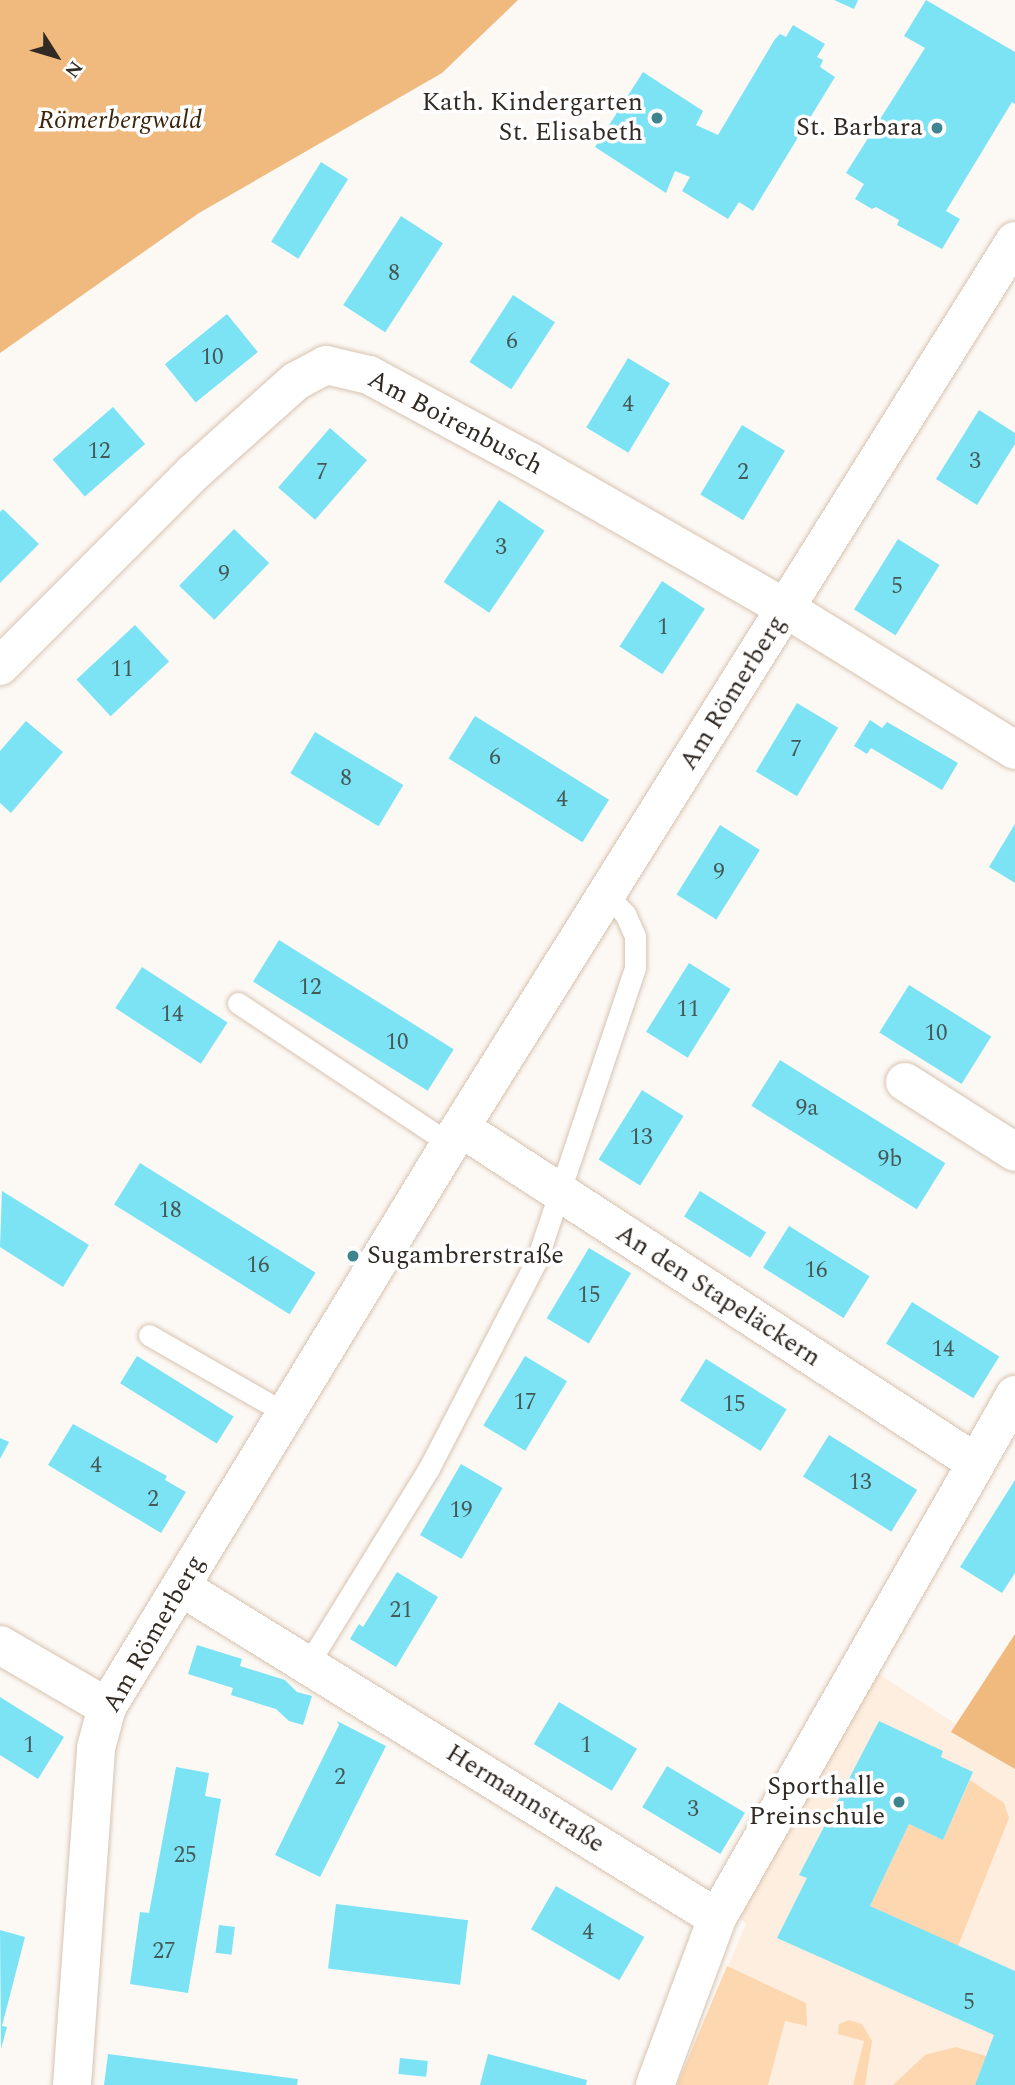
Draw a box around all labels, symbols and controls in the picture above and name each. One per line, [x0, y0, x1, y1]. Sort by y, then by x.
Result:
north arrow [21, 21, 91, 91]
text: N [57, 54, 89, 84]
place label: Kath. Kindergarten St. Elisabeth [422, 87, 643, 148]
park label: Römerbergwald [38, 105, 202, 137]
marker: Kath. Kindergarten St. Elisabeth [649, 110, 665, 126]
place label: St. Barbara [796, 112, 923, 144]
marker: St. Barbara [929, 120, 945, 136]
house number: 8 [388, 260, 400, 288]
house number: 6 [506, 328, 518, 356]
house number: 10 [201, 344, 223, 372]
street label: Am Boirenbusch [362, 364, 548, 482]
house number: 4 [622, 391, 634, 419]
house number: 12 [88, 438, 110, 466]
house number: 3 [969, 448, 981, 476]
house number: 7 [316, 459, 328, 487]
house number: 2 [737, 459, 749, 487]
house number: 3 [495, 534, 507, 562]
house number: 9 [218, 561, 230, 589]
house number: 5 [891, 573, 903, 601]
street label: Am Römerberg [673, 610, 793, 776]
house number: 1 [657, 614, 669, 642]
house number: 11 [111, 656, 133, 684]
house number: 7 [790, 736, 802, 764]
house number: 6 [489, 744, 501, 772]
house number: 8 [340, 765, 352, 793]
house number: 4 [556, 786, 568, 814]
house number: 9 [713, 859, 725, 887]
house number: 12 [299, 974, 321, 1002]
house number: 11 [677, 996, 699, 1024]
house number: 14 [161, 1001, 183, 1029]
house number: 10 [925, 1020, 947, 1048]
house number: 10 [386, 1029, 408, 1057]
house number: 9a [796, 1095, 818, 1123]
house number: 13 [630, 1124, 652, 1152]
house number: 9b [878, 1146, 902, 1174]
house number: 18 [159, 1197, 181, 1225]
street label: An den Stapeläckern [610, 1218, 826, 1374]
place label: Sugambrerstraße [367, 1240, 564, 1272]
marker: Sugambrerstraße [345, 1248, 361, 1264]
house number: 16 [247, 1252, 269, 1280]
house number: 16 [805, 1257, 827, 1285]
house number: 15 [578, 1282, 600, 1310]
house number: 14 [932, 1336, 954, 1364]
house number: 17 [514, 1389, 536, 1417]
house number: 15 [723, 1391, 745, 1419]
house number: 4 [90, 1452, 102, 1480]
house number: 13 [849, 1469, 871, 1497]
house number: 2 [147, 1486, 159, 1514]
house number: 19 [450, 1497, 472, 1525]
street label: Am Römerberg [96, 1550, 212, 1718]
house number: 21 [390, 1597, 412, 1625]
house number: 1 [23, 1732, 35, 1760]
house number: 1 [580, 1732, 592, 1760]
street label: Hermannstraße [440, 1738, 610, 1860]
house number: 2 [334, 1764, 346, 1792]
place label: Sporthalle Preinschule [749, 1771, 885, 1832]
marker: Sporthalle Preinschule [891, 1794, 907, 1810]
house number: 3 [687, 1796, 699, 1824]
house number: 25 [174, 1842, 196, 1870]
house number: 4 [582, 1919, 594, 1947]
house number: 27 [153, 1938, 175, 1966]
house number: 5 [963, 1989, 975, 2017]

